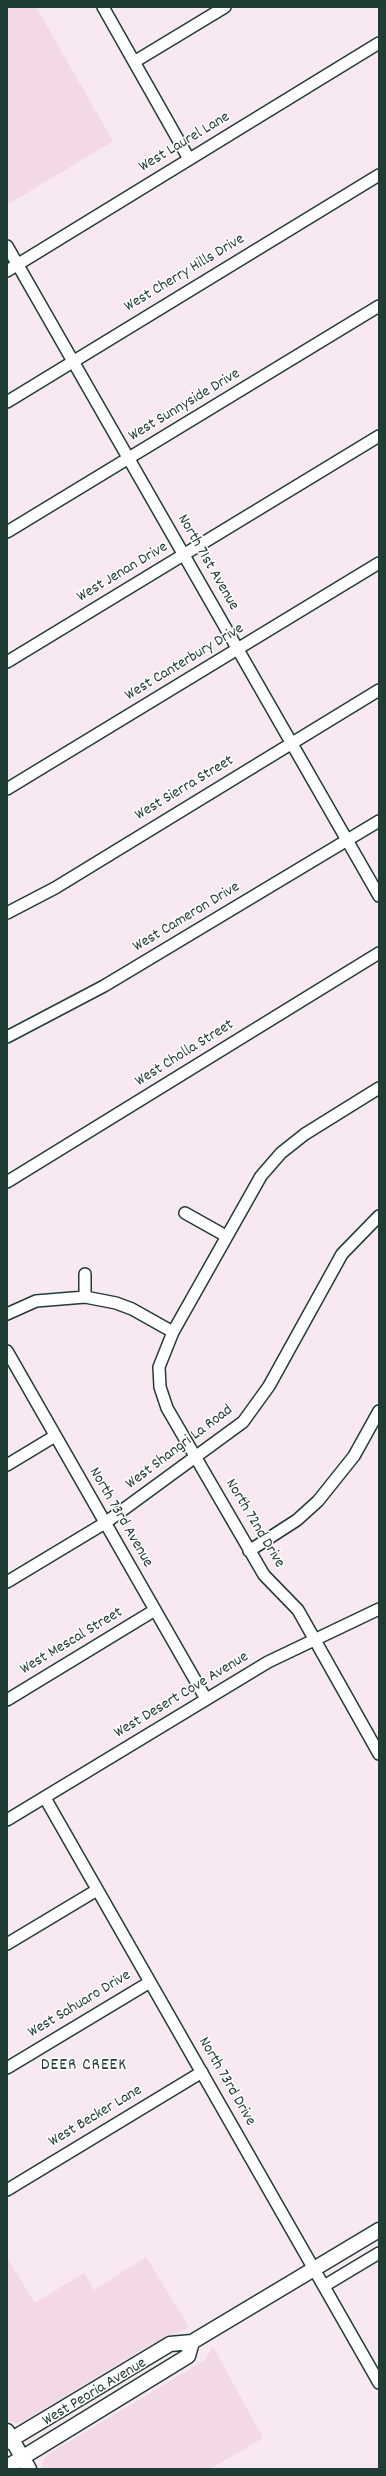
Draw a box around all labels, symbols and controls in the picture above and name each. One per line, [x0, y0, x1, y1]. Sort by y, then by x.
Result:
street label: West Laurel Lane [136, 108, 234, 178]
street label: West Cherry Hills Drive [121, 231, 249, 317]
street label: West Sunnyside Drive [126, 365, 244, 447]
street label: North 71st Avenue [172, 512, 242, 614]
street label: West Jenan Drive [74, 538, 172, 608]
street label: West Canterbury Drive [122, 620, 248, 706]
street label: West Sierra Street [132, 752, 238, 826]
street label: West Cameron Drive [130, 879, 244, 957]
street label: West Cholla Street [132, 1016, 238, 1092]
street label: West Shangri La Road [123, 1402, 237, 1494]
street label: North 73rd Avenue [84, 1465, 156, 1571]
street label: North 72nd Drive [220, 1476, 288, 1572]
street label: West Mescal Street [17, 1604, 127, 1680]
street label: West Desert Cove Avenue [111, 1648, 253, 1744]
street label: West Sahuaro Drive [25, 1967, 135, 2043]
street label: North 73rd Drive [193, 2034, 259, 2130]
district label: DEER CREEK [41, 2057, 127, 2077]
street label: West Becker Lane [46, 2082, 146, 2152]
street label: West Peoria Avenue [40, 2354, 150, 2432]

